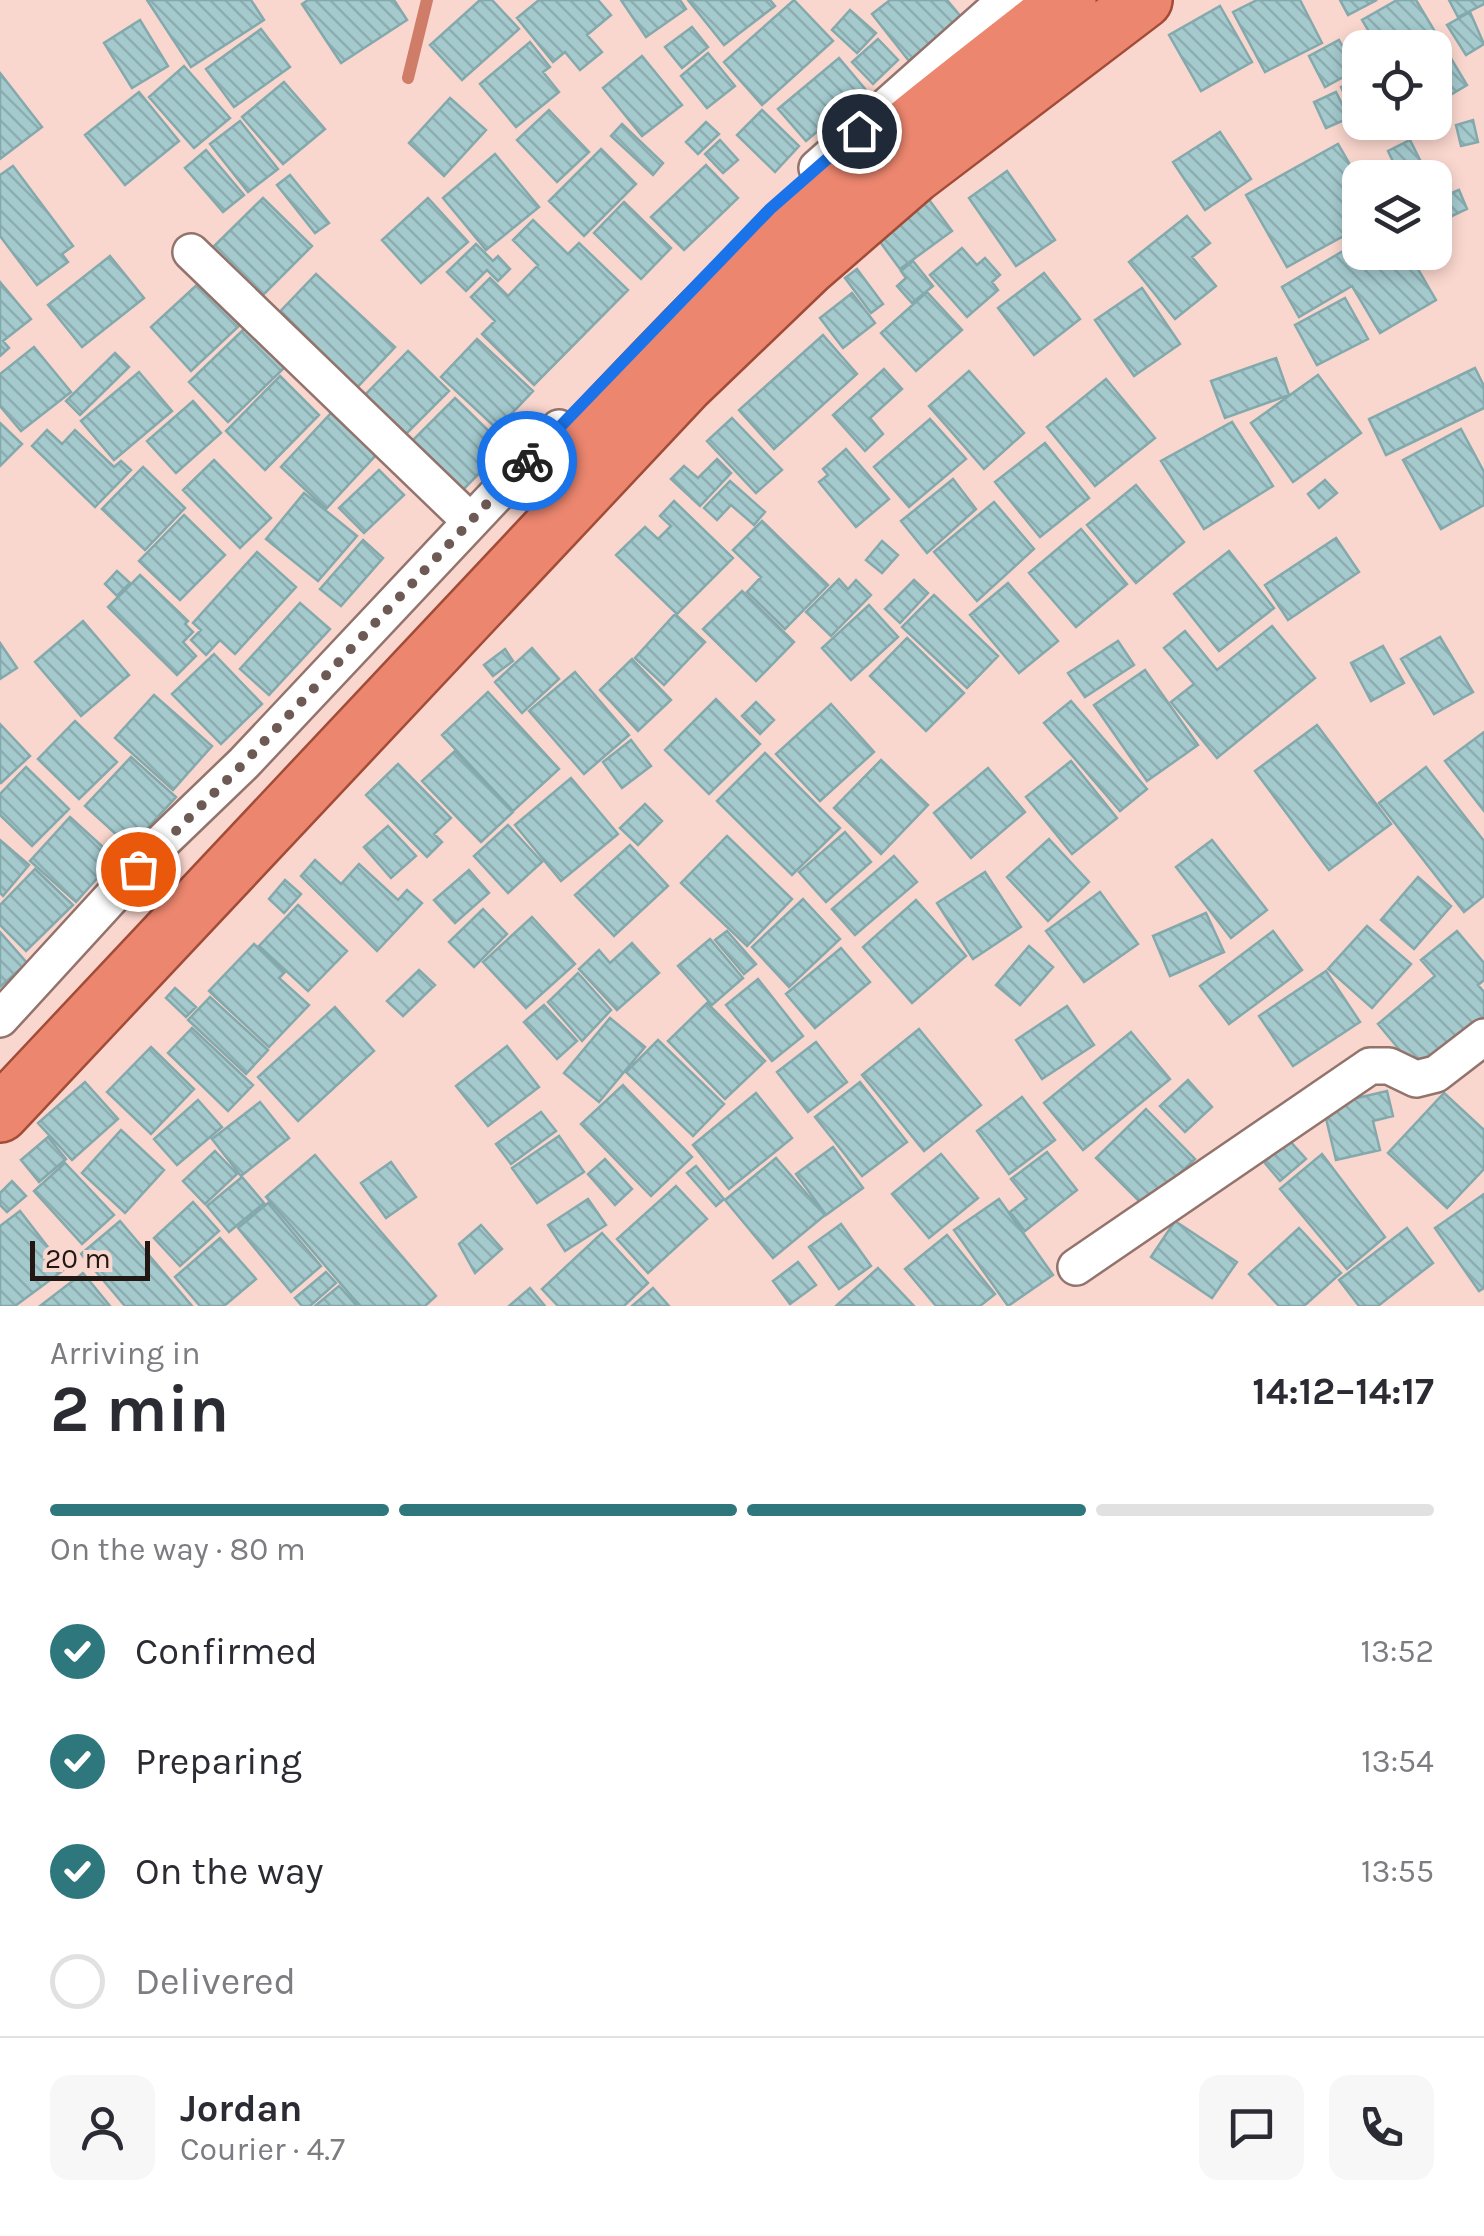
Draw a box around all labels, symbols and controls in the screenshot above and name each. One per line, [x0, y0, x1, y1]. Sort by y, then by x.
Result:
map controls [1342, 30, 1452, 270]
button: locate [1342, 30, 1452, 140]
pin [817, 89, 902, 174]
icon: home [832, 104, 887, 159]
button: layers [1342, 160, 1452, 270]
courier [477, 411, 577, 511]
icon: bike [500, 434, 555, 489]
pin [96, 827, 181, 912]
icon: bag [111, 842, 166, 897]
scale bar [30, 1236, 150, 1280]
text: 20 m [45, 1242, 111, 1275]
text: Arriving in [50, 1335, 201, 1372]
text: 14:12–14:17 [1252, 1369, 1434, 1414]
text: 2 min [50, 1371, 229, 1447]
text: On the way · 80 m [50, 1531, 306, 1568]
icon: check [50, 1624, 105, 1679]
text: Confirmed [135, 1629, 318, 1674]
text: 13:52 [1361, 1633, 1434, 1670]
icon: check [50, 1734, 105, 1789]
text: Preparing [135, 1739, 302, 1784]
text: 13:54 [1361, 1743, 1434, 1780]
icon: check [50, 1844, 105, 1899]
text: On the way [135, 1849, 323, 1894]
text: 13:55 [1361, 1853, 1434, 1890]
text: Delivered [135, 1959, 296, 2004]
button: person [50, 2075, 155, 2180]
button: chat [1199, 2075, 1304, 2180]
button: phone [1329, 2075, 1434, 2180]
text: Jordan [180, 2086, 303, 2131]
text: Courier · 4.7 [180, 2131, 345, 2168]

